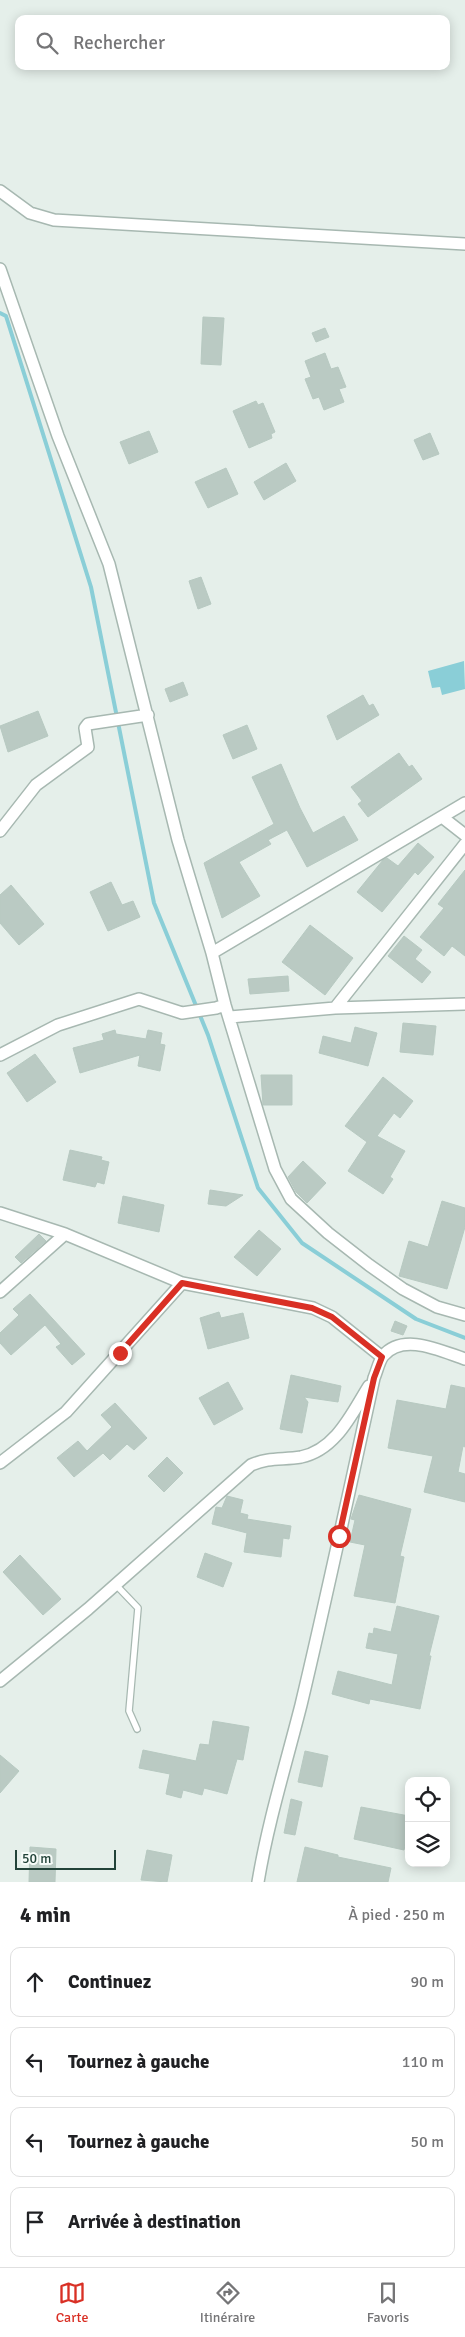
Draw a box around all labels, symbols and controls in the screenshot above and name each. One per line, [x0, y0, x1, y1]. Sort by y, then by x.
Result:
search box [15, 15, 450, 70]
icon: search [33, 29, 61, 57]
text: Rechercher [73, 31, 165, 55]
route end [109, 1342, 132, 1365]
route start [328, 1525, 351, 1548]
map controls [405, 1777, 450, 1867]
button: locate [405, 1777, 450, 1822]
button: layers [405, 1822, 450, 1867]
scale bar [15, 1847, 116, 1870]
text: 50 m [22, 1850, 51, 1867]
text: 4 min [20, 1902, 71, 1928]
text: À pied · 250 m [348, 1905, 445, 1925]
icon: ahead [21, 1968, 49, 1996]
text: Continuez [68, 1970, 151, 1994]
text: 90 m [410, 1972, 444, 1992]
icon: left [21, 2048, 49, 2076]
text: Tournez à gauche [68, 2050, 209, 2074]
text: 110 m [402, 2052, 444, 2072]
icon: left [21, 2128, 49, 2156]
text: Tournez à gauche [68, 2130, 209, 2154]
text: 50 m [410, 2132, 444, 2152]
icon: arrive [21, 2208, 49, 2236]
text: Arrivée à destination [68, 2210, 241, 2234]
tab: Carte [56, 2279, 88, 2326]
tab: Itinéraire [200, 2279, 255, 2326]
tab: Favoris [367, 2279, 409, 2326]

